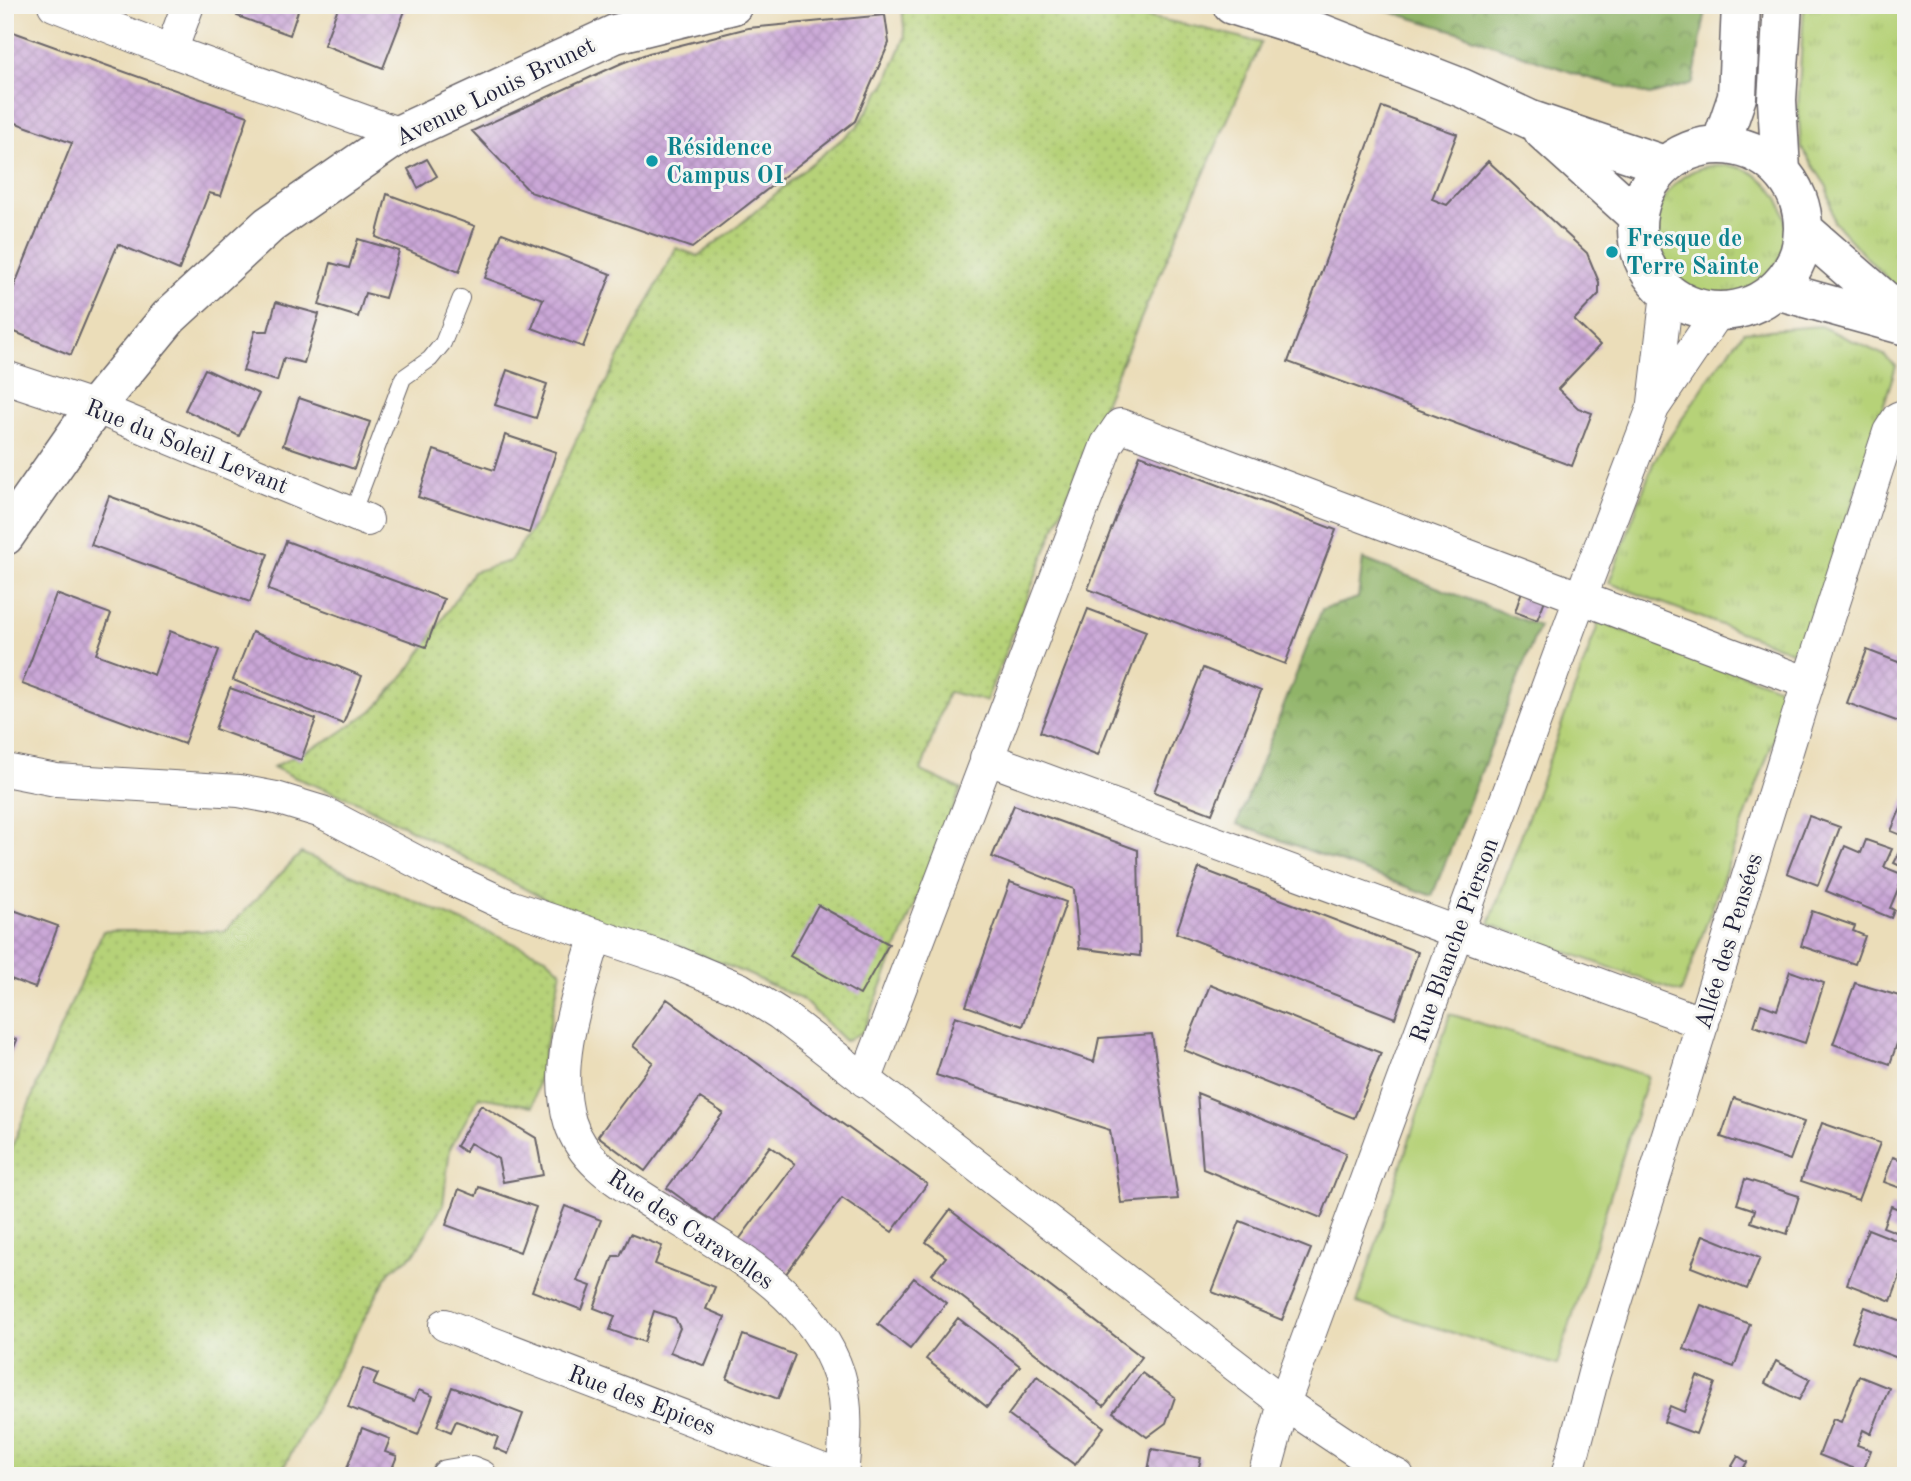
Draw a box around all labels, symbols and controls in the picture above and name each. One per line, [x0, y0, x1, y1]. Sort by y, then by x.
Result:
street label: Avenue Louis Brunet [392, 34, 600, 152]
place label: Résidence Campus OI [666, 137, 784, 189]
marker: Résidence Campus OI [644, 153, 660, 169]
place label: Fresque de Terre Sainte [1626, 228, 1759, 280]
marker: Fresque de Terre Sainte [1604, 244, 1620, 260]
street label: Rue du Soleil Levant [82, 396, 291, 499]
street label: Rue Blanche Pierson [1408, 835, 1504, 1046]
street label: Allée des Pensées [1692, 851, 1768, 1032]
street label: Rue des Caravelles [603, 1166, 777, 1295]
street label: Rue des Epices [564, 1363, 718, 1441]

